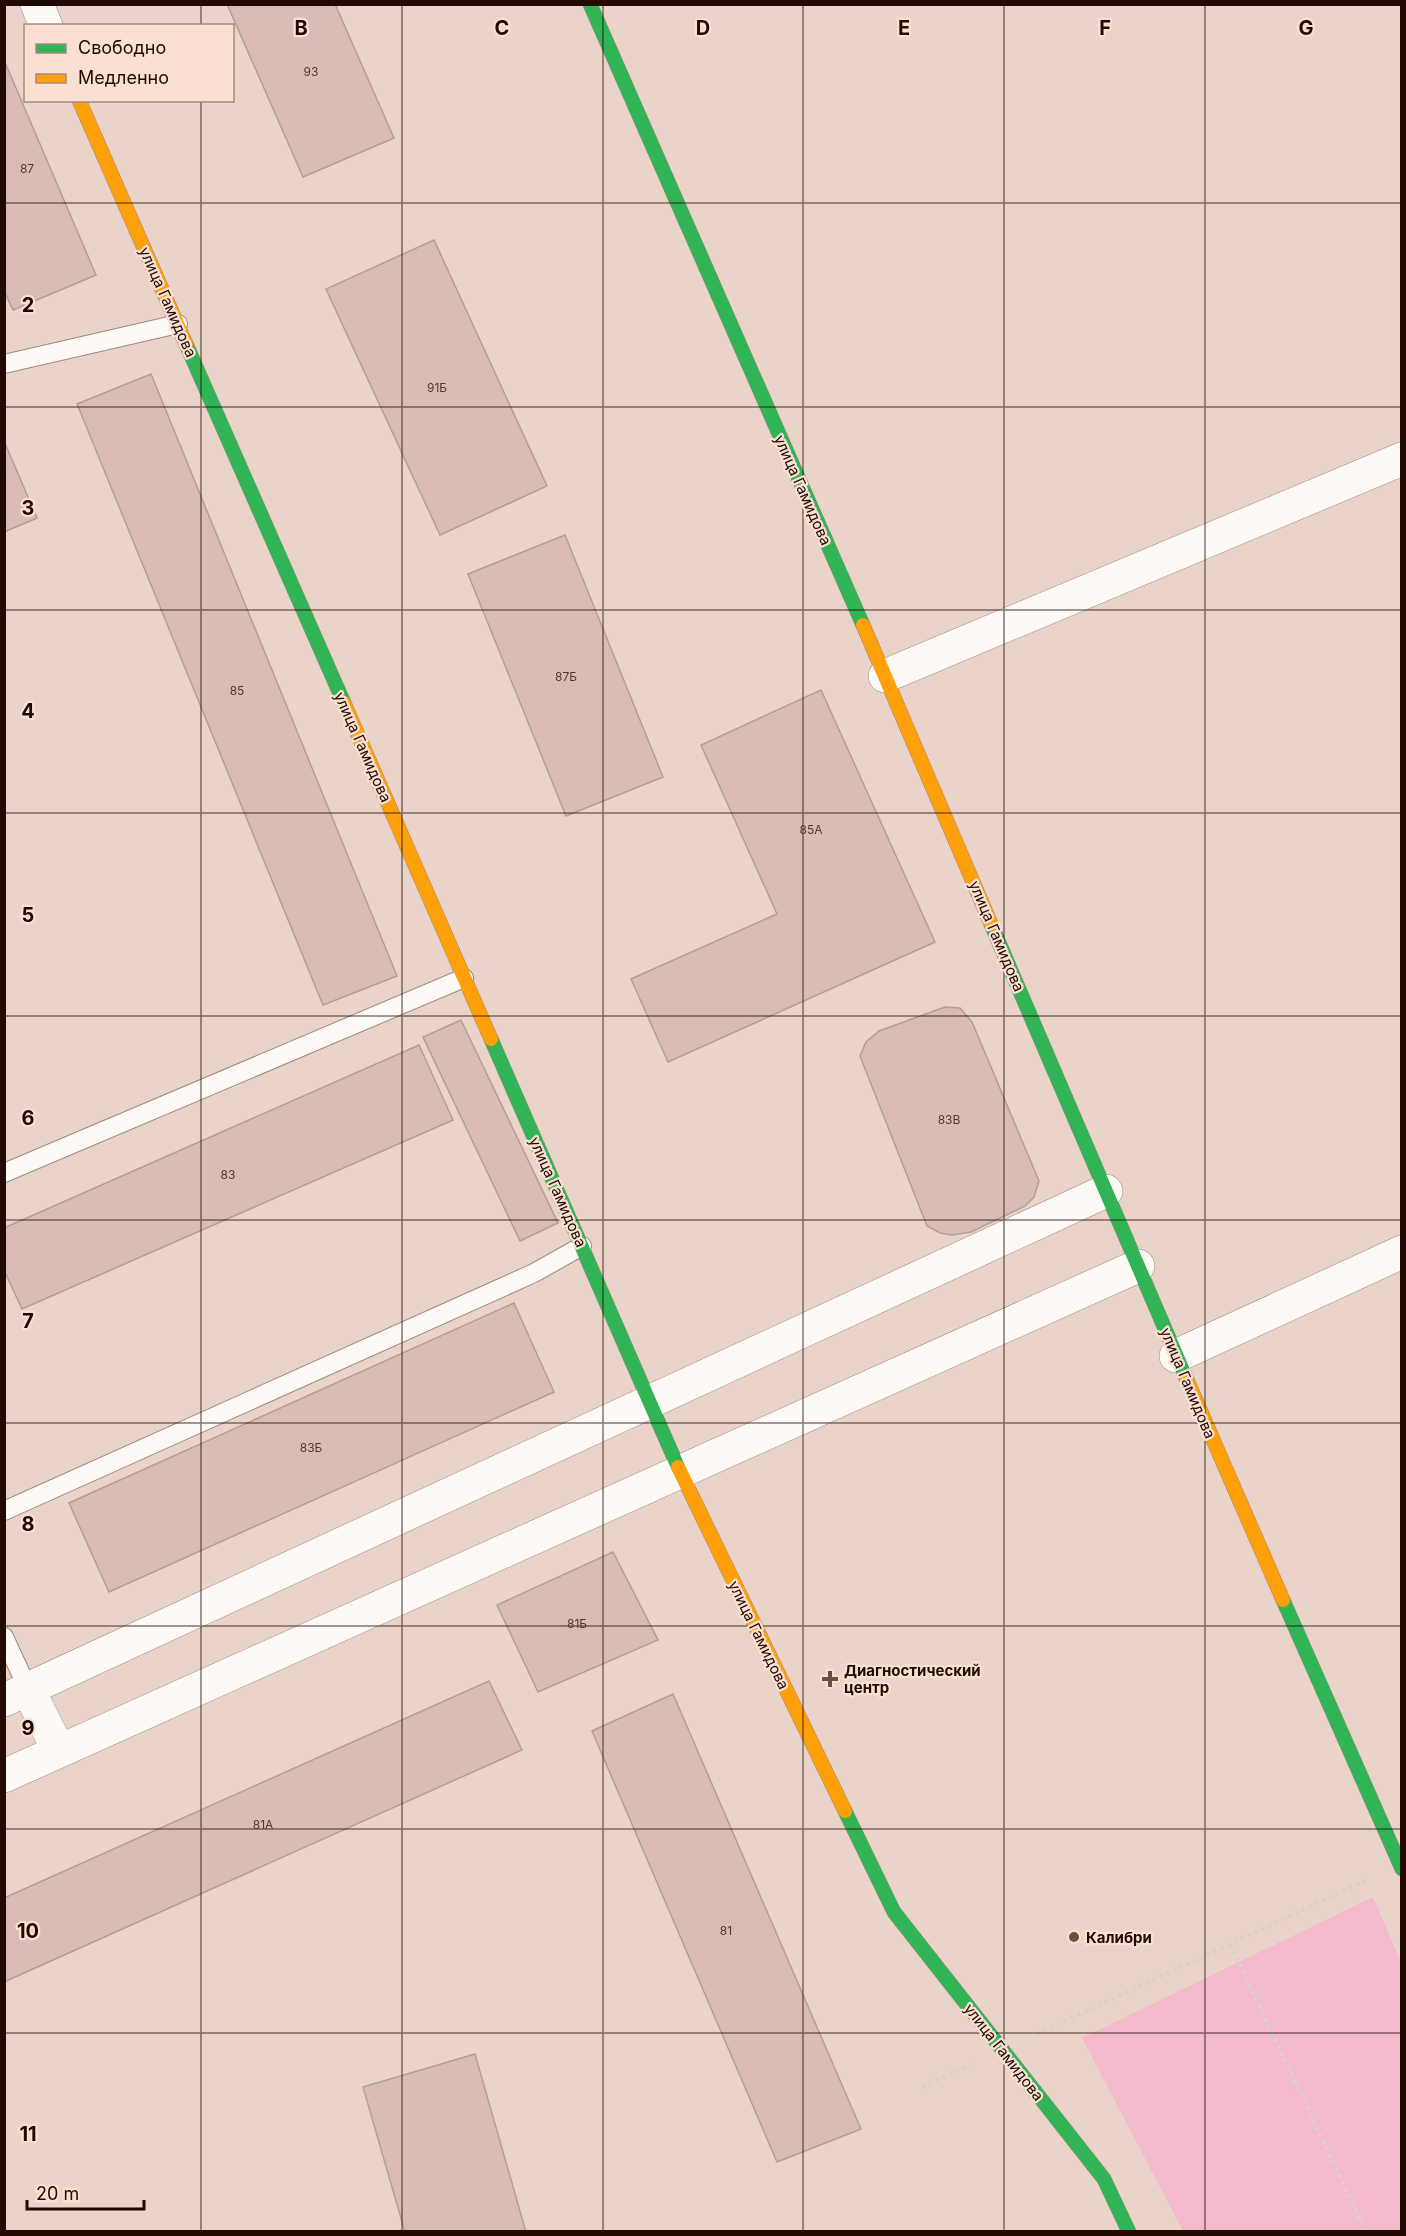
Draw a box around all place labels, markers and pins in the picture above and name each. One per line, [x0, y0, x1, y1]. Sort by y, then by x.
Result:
place label: Диагностический центр [844, 1661, 981, 1697]
marker: Диагностический центр [821, 1670, 839, 1688]
place label: Калибри [1086, 1928, 1152, 1947]
marker: Калибри [1067, 1930, 1081, 1944]

